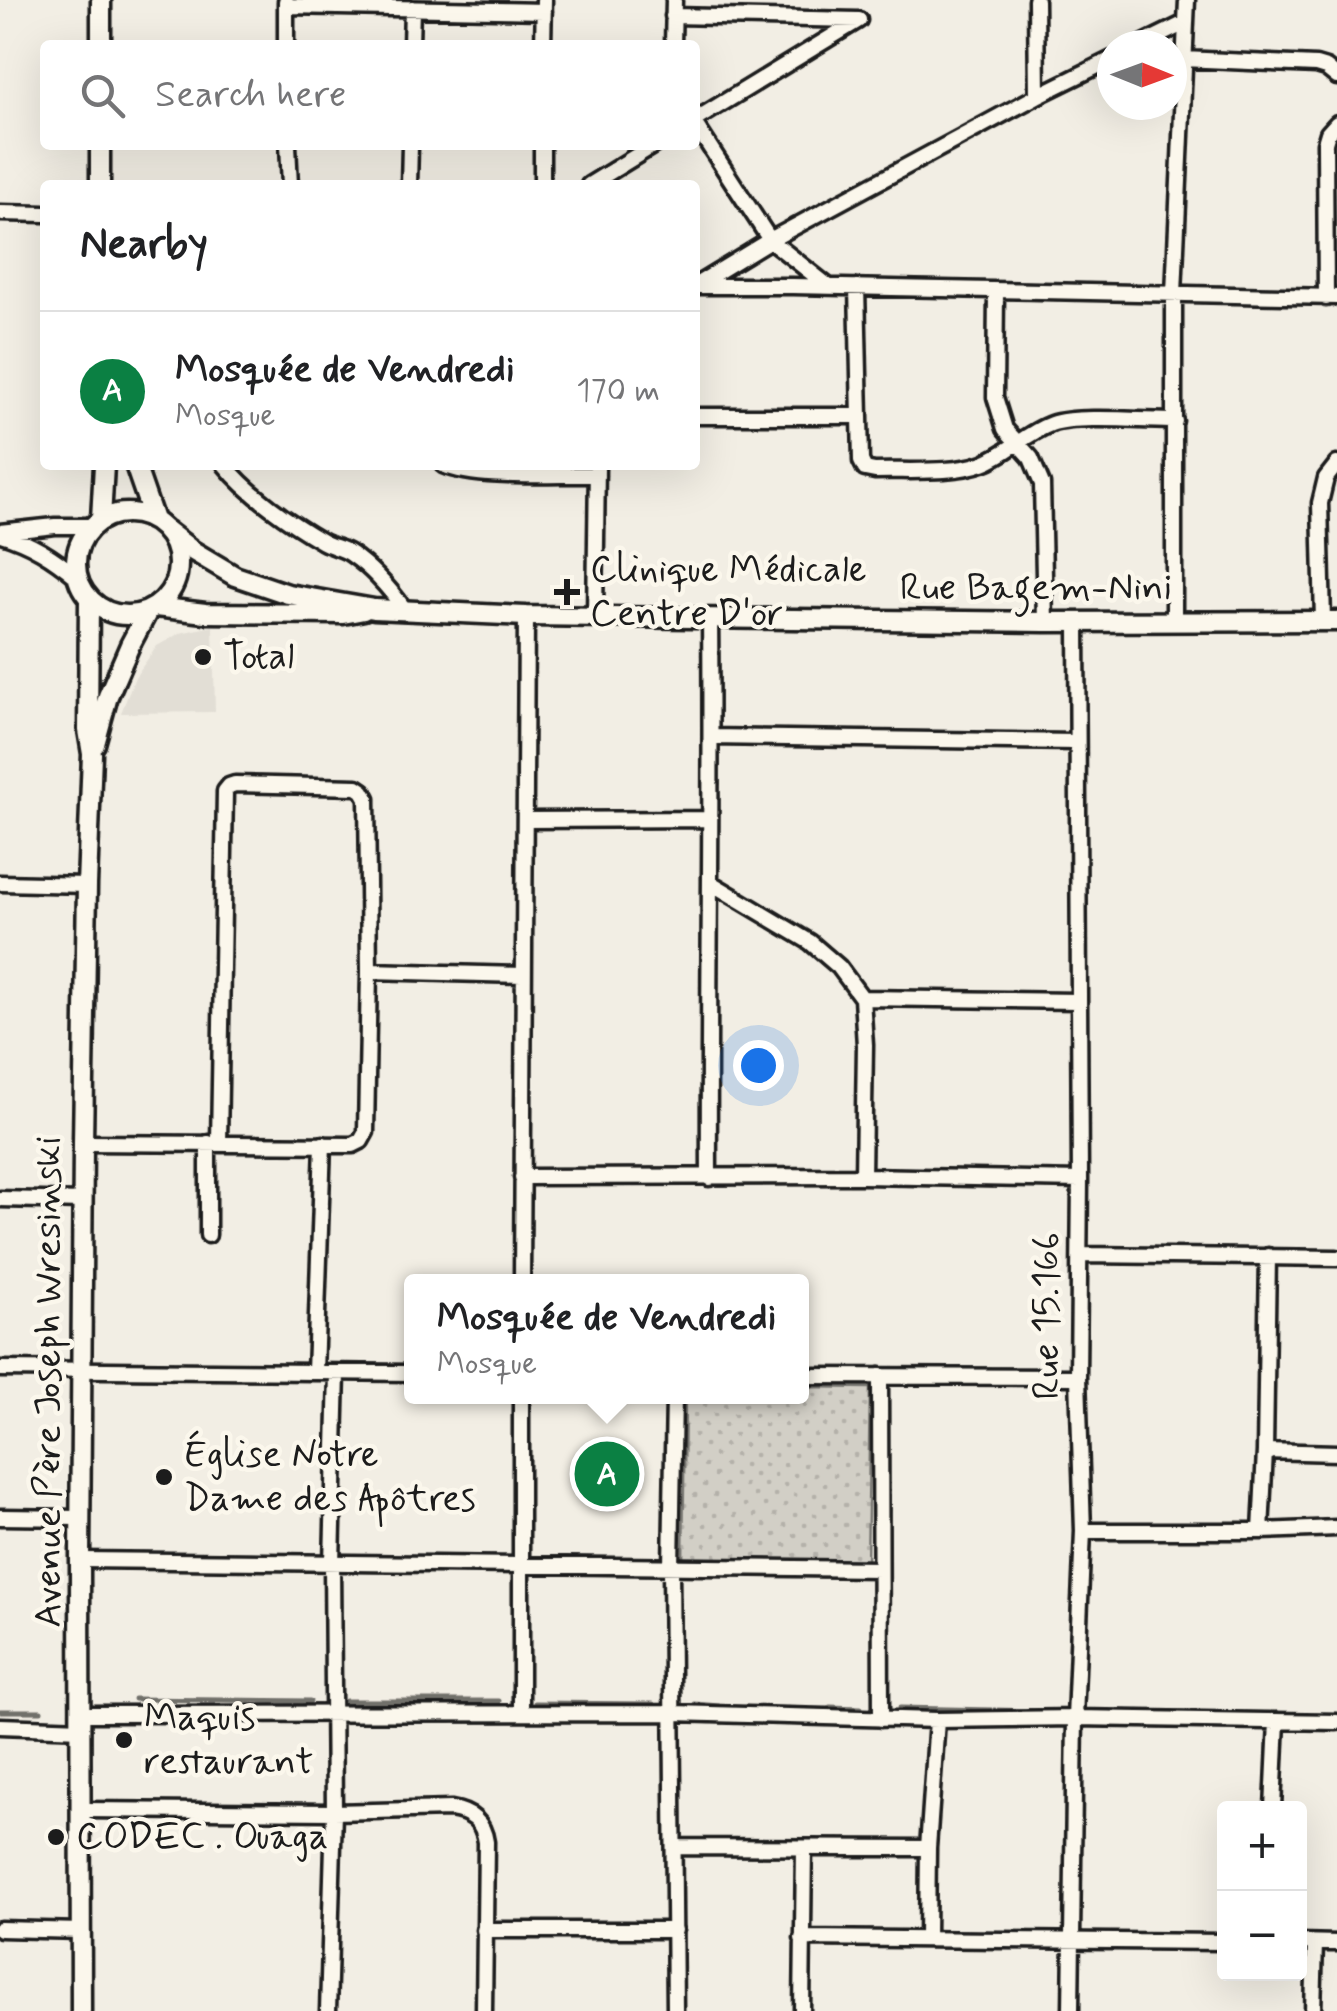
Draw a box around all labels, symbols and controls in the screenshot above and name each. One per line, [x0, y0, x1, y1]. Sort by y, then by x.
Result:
north arrow [1097, 30, 1187, 120]
search box [40, 40, 700, 150]
icon: search [75, 68, 130, 123]
text: Search here [155, 71, 346, 120]
text: Nearby [80, 218, 208, 273]
text: Mosquée de Vendredi [175, 346, 515, 395]
text: A [102, 370, 123, 412]
text: 170 m [576, 370, 660, 412]
text: Mosque [175, 395, 275, 437]
place label: Clinique Médicale Centre D'or [590, 546, 867, 639]
street label: Rue Bagem-Nini [900, 564, 1172, 617]
marker: Clinique Médicale Centre D'or [554, 579, 580, 605]
place label: Total [223, 633, 294, 682]
marker: Total [192, 646, 214, 668]
your location [733, 1040, 784, 1091]
street label: Avenue Père Joseph Wresinski [25, 1136, 74, 1628]
street label: Rue 15.166 [1023, 1232, 1072, 1400]
popup [404, 1274, 809, 1404]
text: Mosquée de Vendredi [437, 1294, 776, 1343]
text: Mosque [437, 1343, 537, 1385]
place label: Église Notre Dame des Apôtres [184, 1430, 476, 1528]
pin: A [574, 1436, 640, 1512]
marker: Église Notre Dame des Apôtres [153, 1466, 175, 1488]
place label: Maquis restaurant [144, 1694, 313, 1787]
marker: Maquis restaurant [113, 1729, 135, 1751]
map controls [1217, 1801, 1307, 1981]
button: + [1217, 1801, 1307, 1891]
place label: CODEC . Ouaga [76, 1813, 328, 1862]
marker: CODEC . Ouaga [45, 1826, 67, 1848]
button: − [1217, 1891, 1307, 1981]

